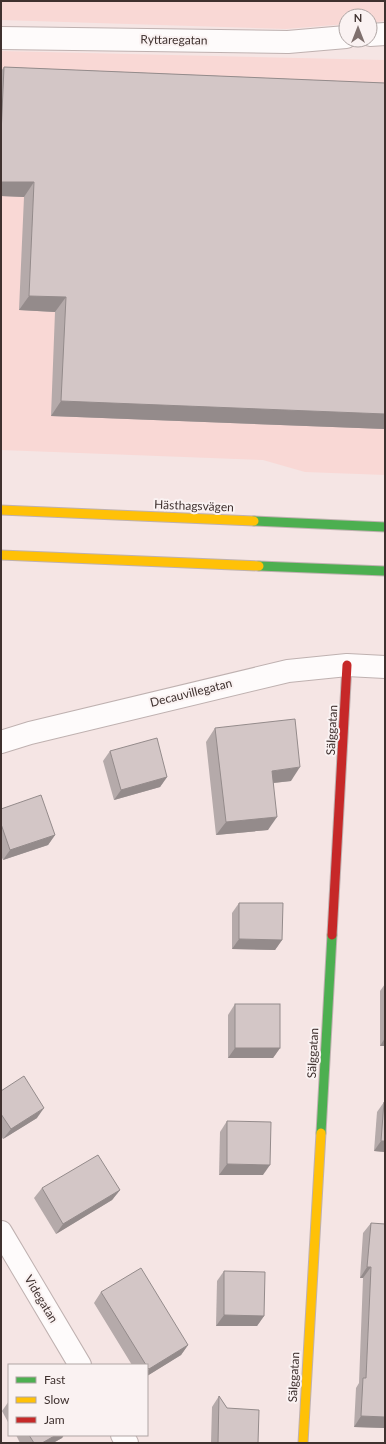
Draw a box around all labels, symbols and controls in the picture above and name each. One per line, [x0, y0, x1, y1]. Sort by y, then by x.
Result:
north arrow [338, 8, 378, 48]
text: N [354, 11, 362, 24]
street label: Ryttaregatan [140, 31, 208, 48]
street label: Hästhagsvägen [154, 497, 234, 514]
street label: Decauvillegatan [148, 675, 233, 710]
street label: Sälggatan [323, 704, 340, 756]
street label: Sälggatan [304, 1027, 321, 1079]
street label: Videgatan [21, 1272, 62, 1325]
street label: Sälggatan [285, 1351, 302, 1403]
legend [8, 1364, 148, 1436]
text: Fast [44, 1372, 66, 1387]
text: Slow [44, 1392, 70, 1407]
text: Jam [44, 1412, 65, 1427]

